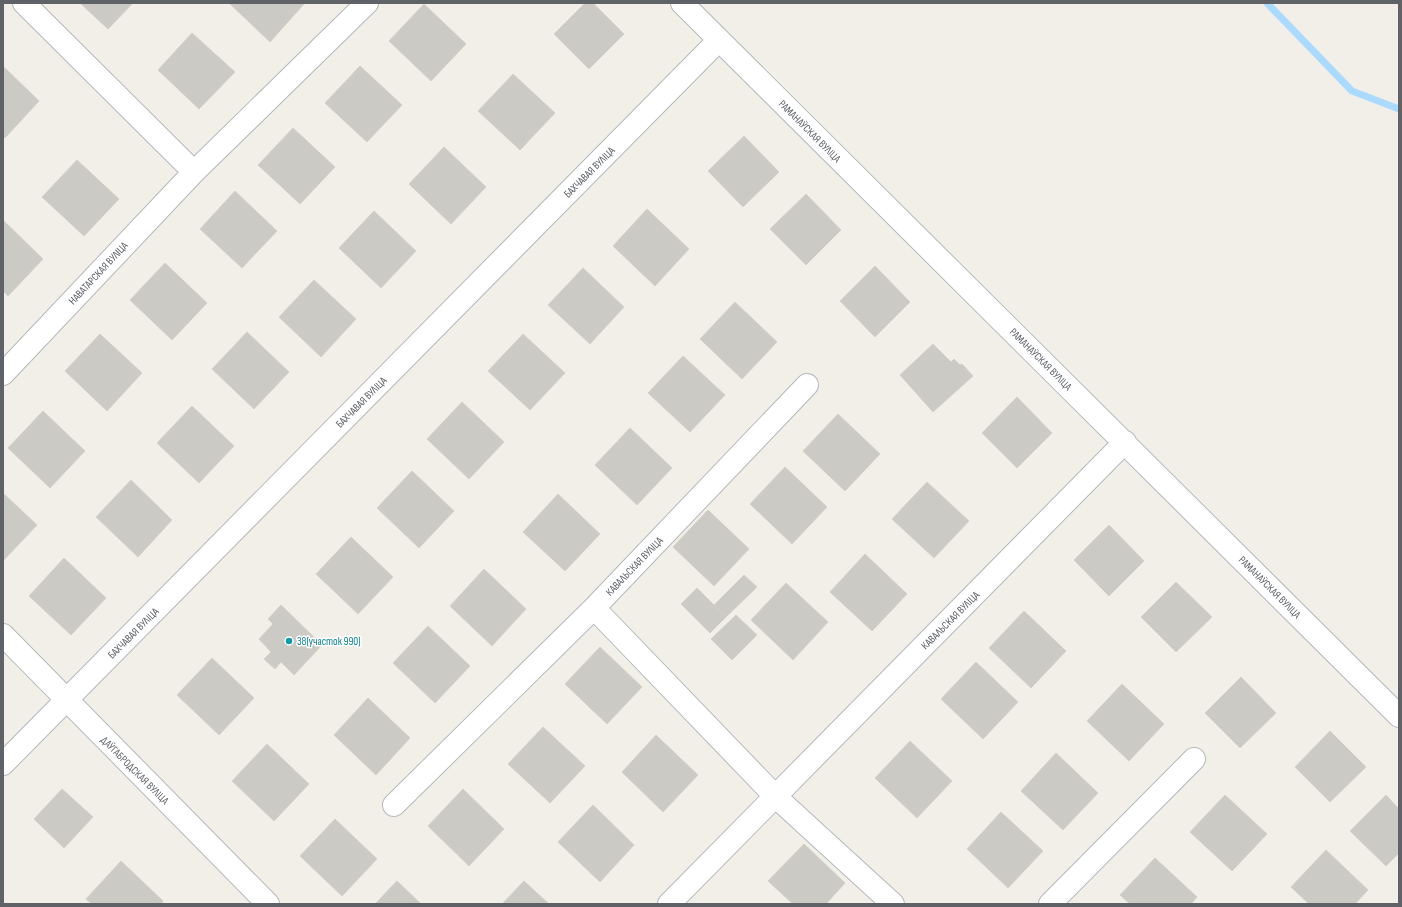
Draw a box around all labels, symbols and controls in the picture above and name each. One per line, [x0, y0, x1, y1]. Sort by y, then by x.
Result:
street label: РАМАНАЎСКАЯ ВУЛІЦА [776, 97, 844, 165]
street label: БАХЧАВАЯ ВУЛІЦА [561, 144, 618, 200]
street label: НАВАТАРСКАЯ ВУЛІЦА [66, 239, 131, 307]
street label: РАМАНАЎСКАЯ ВУЛІЦА [1007, 325, 1075, 393]
street label: БАХЧАВАЯ ВУЛІЦА [333, 374, 390, 430]
street label: КАВАЛЬСКАЯ ВУЛІЦА [603, 534, 666, 599]
street label: РАМАНАЎСКАЯ ВУЛІЦА [1236, 553, 1304, 621]
street label: КАВАЛЬСКАЯ ВУЛІЦА [919, 588, 982, 652]
street label: БАХЧАВАЯ ВУЛІЦА [105, 605, 162, 661]
place label: 38(участок 990) [297, 635, 361, 648]
marker: 38(участок 990) [284, 636, 294, 646]
street label: ДАЎГАБРОДСКАЯ ВУЛІЦА [98, 733, 172, 807]

